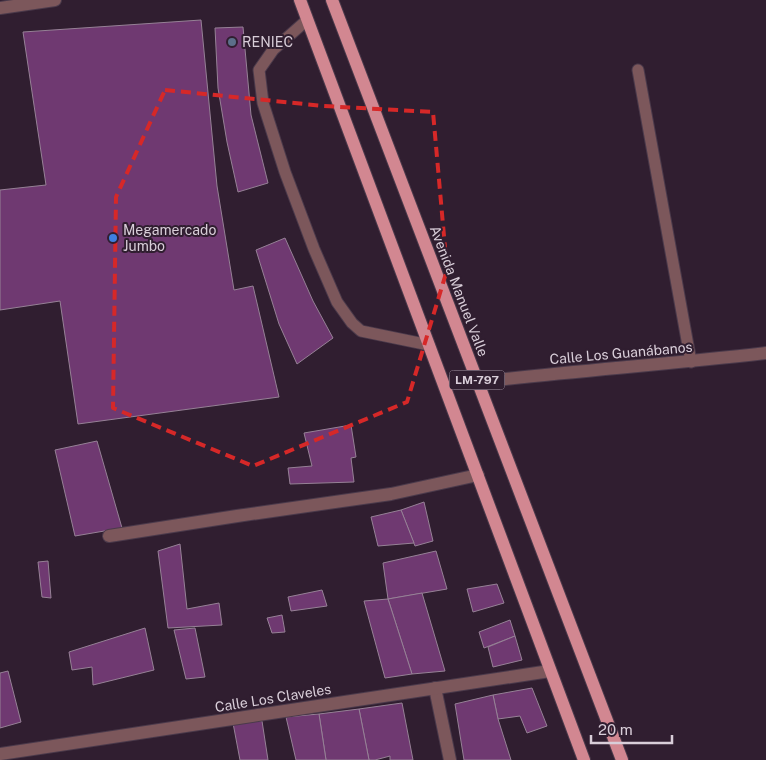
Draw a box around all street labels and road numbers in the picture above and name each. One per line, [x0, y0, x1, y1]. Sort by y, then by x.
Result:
street label: Avenida Manuel Valle [427, 223, 491, 359]
street label: Calle Los Guanábanos [549, 339, 693, 367]
road number: LM-797 [450, 370, 504, 390]
street label: Calle Los Claveles [214, 681, 332, 715]

